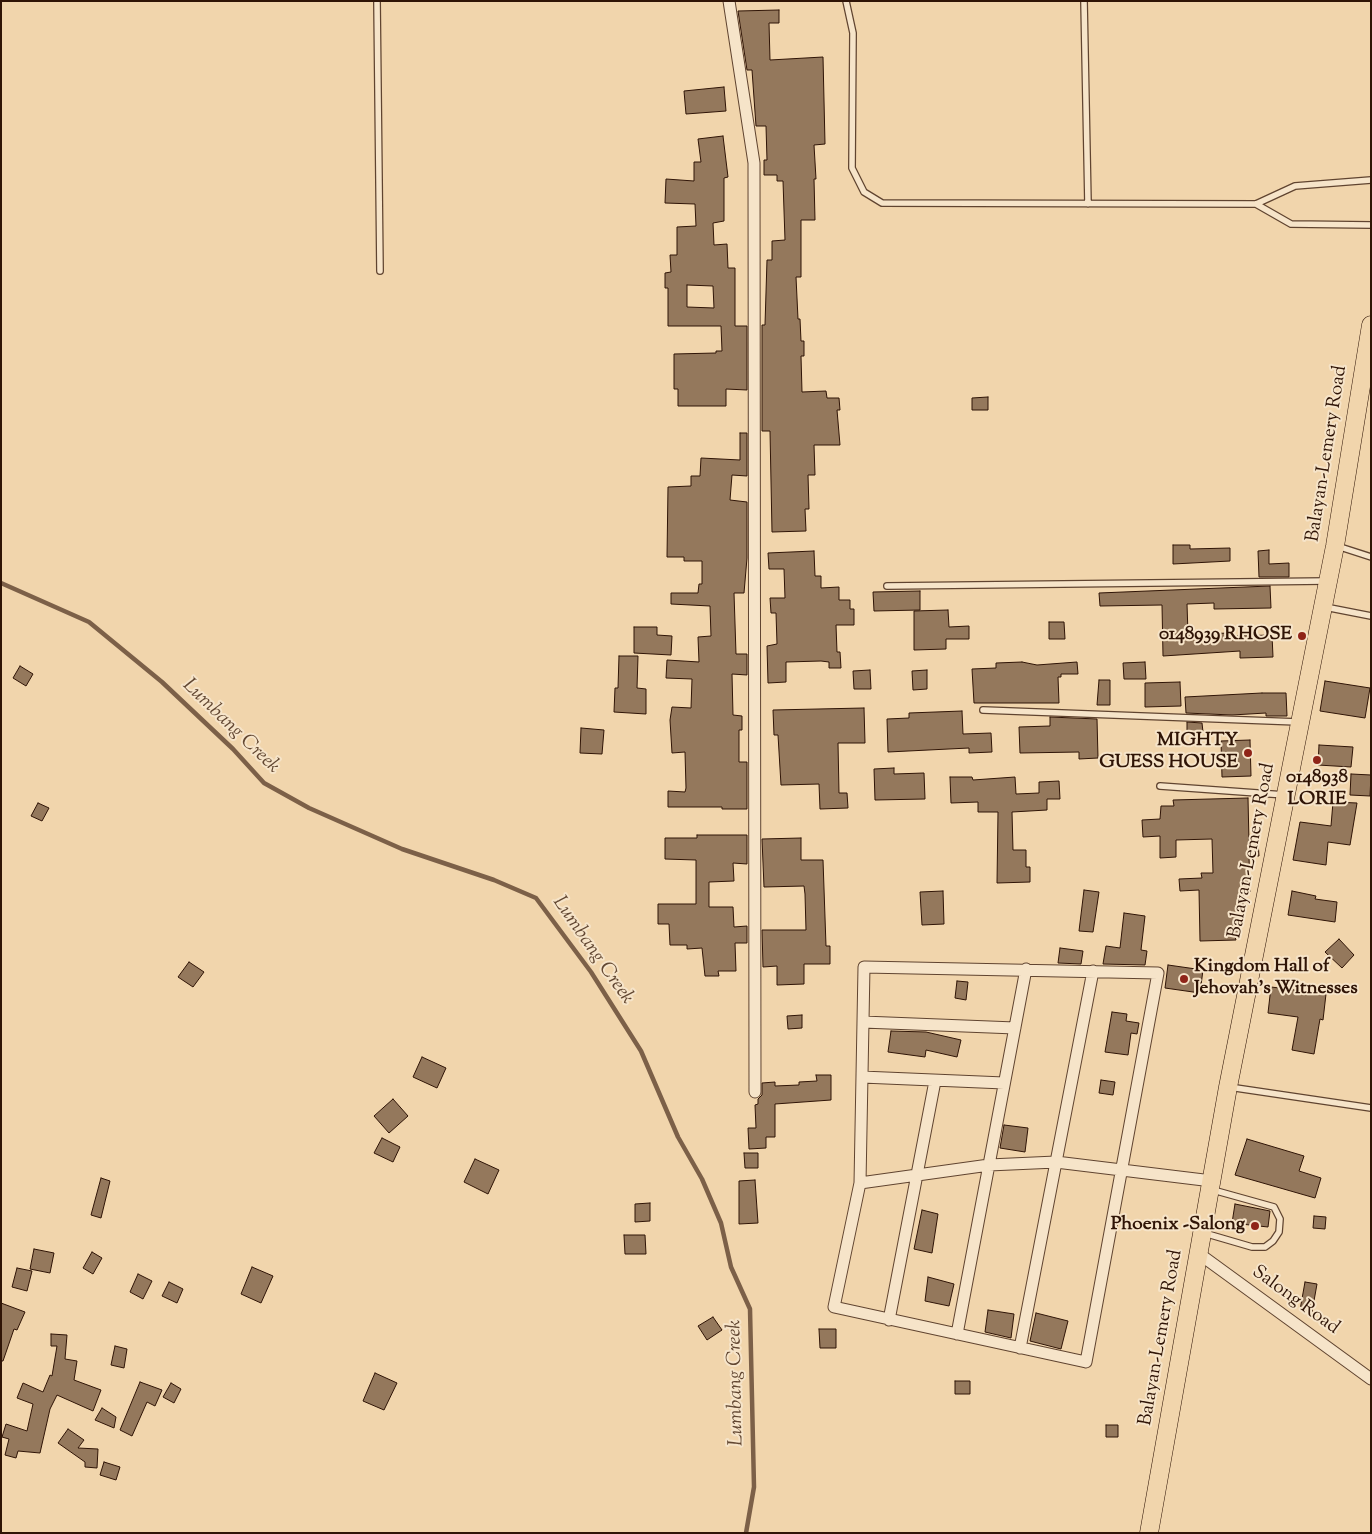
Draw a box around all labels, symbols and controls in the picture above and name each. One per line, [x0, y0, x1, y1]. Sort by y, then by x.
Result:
street label: Balayan-Lemery Road [1303, 364, 1353, 544]
place label: 0148939 RHOSE [1159, 625, 1292, 647]
marker: 0148939 RHOSE [1296, 630, 1308, 642]
water label: Lumbang Creek [176, 674, 284, 780]
place label: MIGHTY GUESS HOUSE [1099, 731, 1238, 775]
marker: MIGHTY GUESS HOUSE [1242, 747, 1254, 759]
marker: 0148938 LORIE [1311, 754, 1323, 766]
street label: Balayan-Lemery Road [1225, 761, 1281, 941]
place label: 0148938 LORIE [1286, 768, 1348, 812]
water label: Lumbang Creek [546, 892, 638, 1010]
place label: Kingdom Hall of Jehovah's Witnesses [1194, 957, 1358, 1001]
marker: Kingdom Hall of Jehovah's Witnesses [1178, 973, 1190, 985]
place label: Phoenix -Salong [1111, 1215, 1245, 1237]
marker: Phoenix -Salong [1249, 1220, 1261, 1232]
street label: Balayan-Lemery Road [1135, 1248, 1189, 1428]
street label: Salong Road [1247, 1262, 1343, 1340]
water label: Lumbang Creek [724, 1320, 750, 1446]

